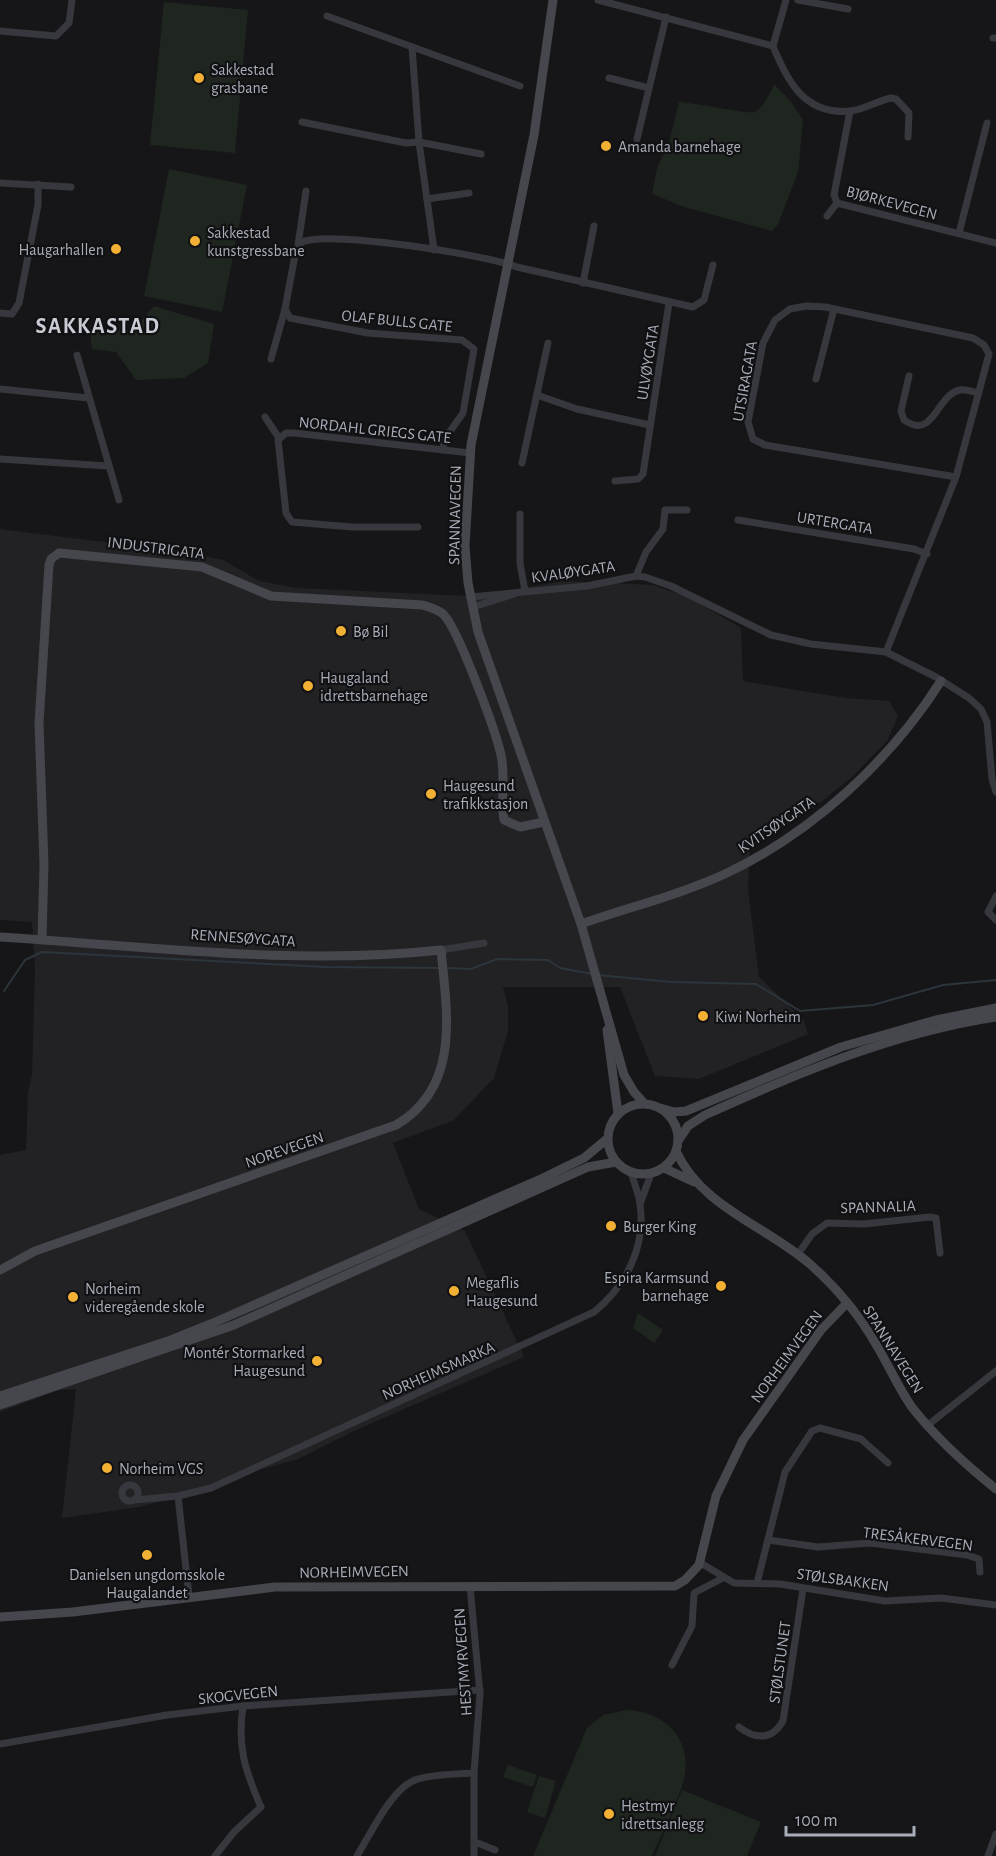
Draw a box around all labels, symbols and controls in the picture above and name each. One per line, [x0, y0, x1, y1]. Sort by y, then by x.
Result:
place label: Sakkestad grasbane [211, 62, 274, 96]
marker: Sakkestad grasbane [192, 71, 206, 85]
marker: Amanda barnehage [599, 139, 613, 153]
place label: Amanda barnehage [618, 139, 741, 155]
street label: BJØRKEVEGEN [845, 183, 939, 223]
place label: Sakkestad kunstgressbane [207, 225, 305, 259]
marker: Sakkestad kunstgressbane [188, 234, 202, 248]
place label: Haugarhallen [19, 242, 104, 258]
marker: Haugarhallen [109, 242, 123, 256]
street label: OLAF BULLS GATE [341, 307, 453, 335]
district label: SAKKASTAD [36, 315, 160, 337]
street label: ULVØYGATA [634, 323, 662, 401]
street label: UTSIRAGATA [730, 340, 760, 423]
street label: NORDAHL GRIEGS GATE [298, 414, 452, 446]
street label: SPANNAVEGEN [446, 465, 464, 565]
street label: URTERGATA [796, 509, 874, 537]
street label: INDUSTRIGATA [106, 534, 205, 562]
street label: KVALØYGATA [530, 558, 616, 586]
marker: Bø Bil [334, 624, 348, 638]
place label: Bø Bil [353, 624, 388, 640]
place label: Haugaland idrettsbarnehage [320, 670, 428, 704]
marker: Haugaland idrettsbarnehage [301, 679, 315, 693]
place label: Haugesund trafikkstasjon [443, 778, 528, 813]
marker: Haugesund trafikkstasjon [424, 787, 438, 801]
street label: KVITSØYGATA [735, 793, 818, 856]
street label: RENNESØYGATA [190, 926, 296, 950]
marker: Kiwi Norheim [696, 1009, 710, 1023]
place label: Kiwi Norheim [715, 1009, 801, 1025]
street label: NOREVEGEN [243, 1129, 326, 1171]
street label: SPANNALIA [840, 1198, 916, 1216]
marker: Burger King [604, 1219, 618, 1233]
place label: Burger King [623, 1219, 697, 1235]
place label: Espira Karmsund barnehage [604, 1270, 709, 1304]
place label: Megaflis Haugesund [466, 1275, 538, 1309]
marker: Espira Karmsund barnehage [714, 1279, 728, 1293]
place label: Norheim videregående skole [85, 1281, 205, 1315]
marker: Megaflis Haugesund [447, 1284, 461, 1298]
marker: Norheim videregående skole [66, 1290, 80, 1304]
street label: SPANNAVEGEN [860, 1303, 926, 1396]
street label: NORHEIMVEGEN [748, 1307, 826, 1406]
street label: NORHEIMSMARKA [380, 1339, 497, 1403]
place label: Montér Stormarked Haugesund [183, 1345, 305, 1379]
marker: Montér Stormarked Haugesund [310, 1354, 324, 1368]
marker: Norheim VGS [100, 1461, 114, 1475]
place label: Norheim VGS [119, 1461, 203, 1477]
street label: TRESÅKERVEGEN [862, 1522, 974, 1554]
marker: Danielsen ungdomsskole Haugalandet [140, 1548, 154, 1562]
street label: NORHEIMVEGEN [299, 1563, 409, 1581]
street label: STØLSBAKKEN [796, 1566, 890, 1594]
place label: Danielsen ungdomsskole Haugalandet [69, 1567, 225, 1601]
street label: HESTMYRVEGEN [451, 1607, 475, 1716]
street label: STØLSTUNET [766, 1620, 794, 1704]
street label: SKOGVEGEN [197, 1683, 279, 1707]
place label: Hestmyr idrettsanlegg [621, 1798, 704, 1832]
scale bar [786, 1799, 914, 1837]
marker: Hestmyr idrettsanlegg [602, 1807, 616, 1821]
text: 100 m [795, 1812, 838, 1830]

